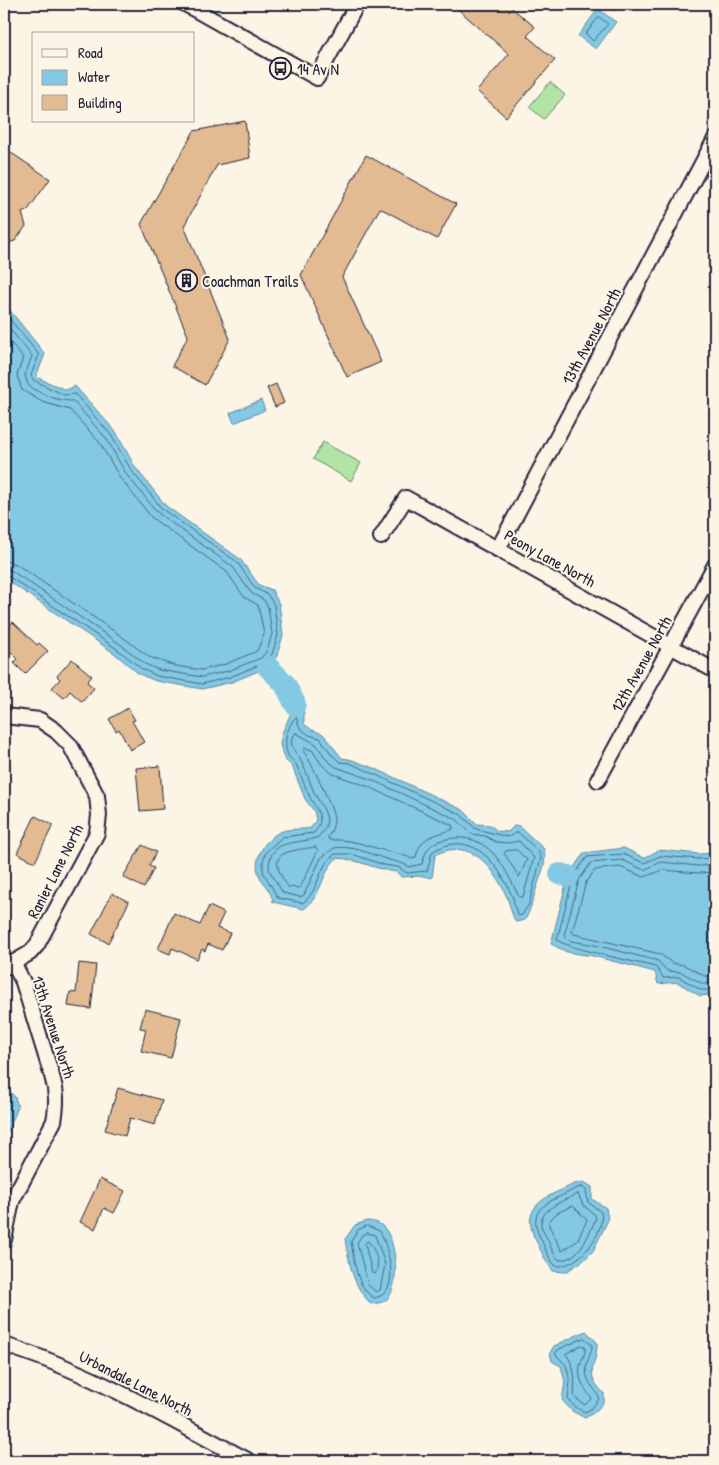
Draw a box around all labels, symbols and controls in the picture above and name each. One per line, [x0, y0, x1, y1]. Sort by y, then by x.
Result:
legend [32, 32, 195, 122]
text: Road [78, 42, 103, 63]
bus stop icon: 14 Av N [269, 57, 293, 81]
place label: 14 Av N [297, 58, 339, 80]
text: Water [78, 66, 110, 87]
text: Building [78, 92, 122, 113]
building icon: Coachman Trails [174, 269, 198, 293]
place label: Coachman Trails [202, 270, 298, 292]
street label: 13th Avenue North [556, 284, 626, 388]
street label: Peony Lane North [500, 524, 600, 592]
street label: 12th Avenue North [605, 612, 677, 716]
street label: Ranier Lane North [22, 820, 88, 922]
street label: 13th Avenue North [27, 973, 81, 1081]
street label: Urbandale Lane North [75, 1345, 197, 1421]

